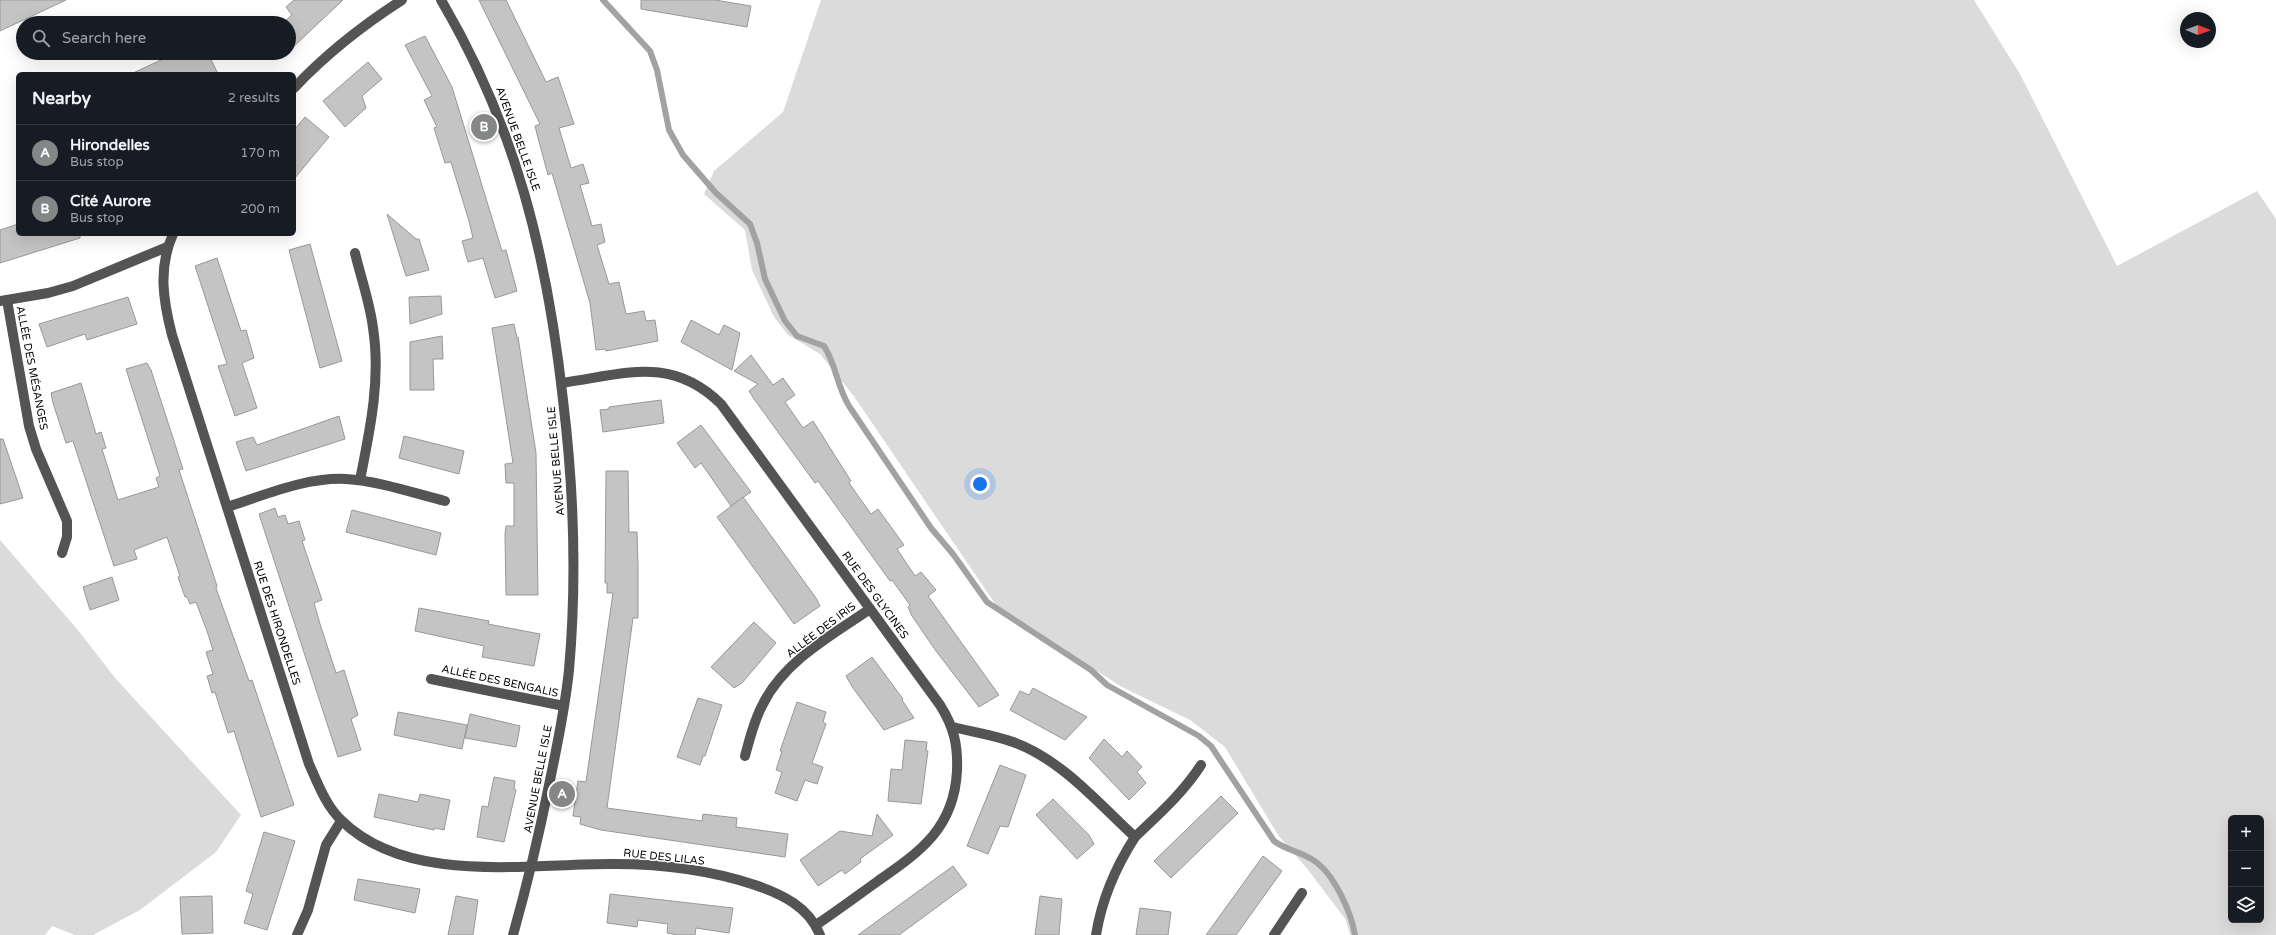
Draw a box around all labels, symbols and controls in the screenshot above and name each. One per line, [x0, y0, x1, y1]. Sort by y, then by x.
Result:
north arrow [2180, 12, 2216, 48]
search box [16, 16, 296, 60]
icon: search [30, 27, 52, 49]
text: Search here [62, 29, 146, 47]
street label: AVENUE BELLE ISLE [493, 85, 543, 193]
text: Nearby [32, 88, 91, 109]
text: 2 results [228, 90, 280, 106]
pin: B [471, 112, 497, 142]
text: Hirondelles [70, 136, 150, 154]
text: A [40, 145, 50, 161]
text: 170 m [240, 145, 280, 161]
text: Bus stop [70, 154, 124, 170]
text: Cité Aurore [70, 192, 151, 210]
text: B [40, 201, 50, 217]
text: 200 m [240, 201, 280, 217]
text: Bus stop [70, 210, 124, 226]
street label: ALLÉE DES MÉSANGES [14, 305, 51, 431]
street label: AVENUE BELLE ISLE [545, 406, 567, 516]
your location [970, 474, 990, 494]
street label: RUE DES GLYCINES [839, 549, 911, 641]
street label: RUE DES HIRONDELLES [251, 559, 303, 687]
street label: ALLÉE DES IRIS [783, 599, 858, 660]
street label: ALLÉE DES BENGALIS [440, 661, 560, 700]
street label: AVENUE BELLE ISLE [521, 724, 555, 834]
pin: A [549, 779, 575, 809]
map controls [2228, 815, 2264, 923]
button: + [2228, 815, 2264, 851]
street label: RUE DES LILAS [623, 846, 705, 868]
button: − [2228, 851, 2264, 887]
button: layers [2228, 887, 2264, 923]

